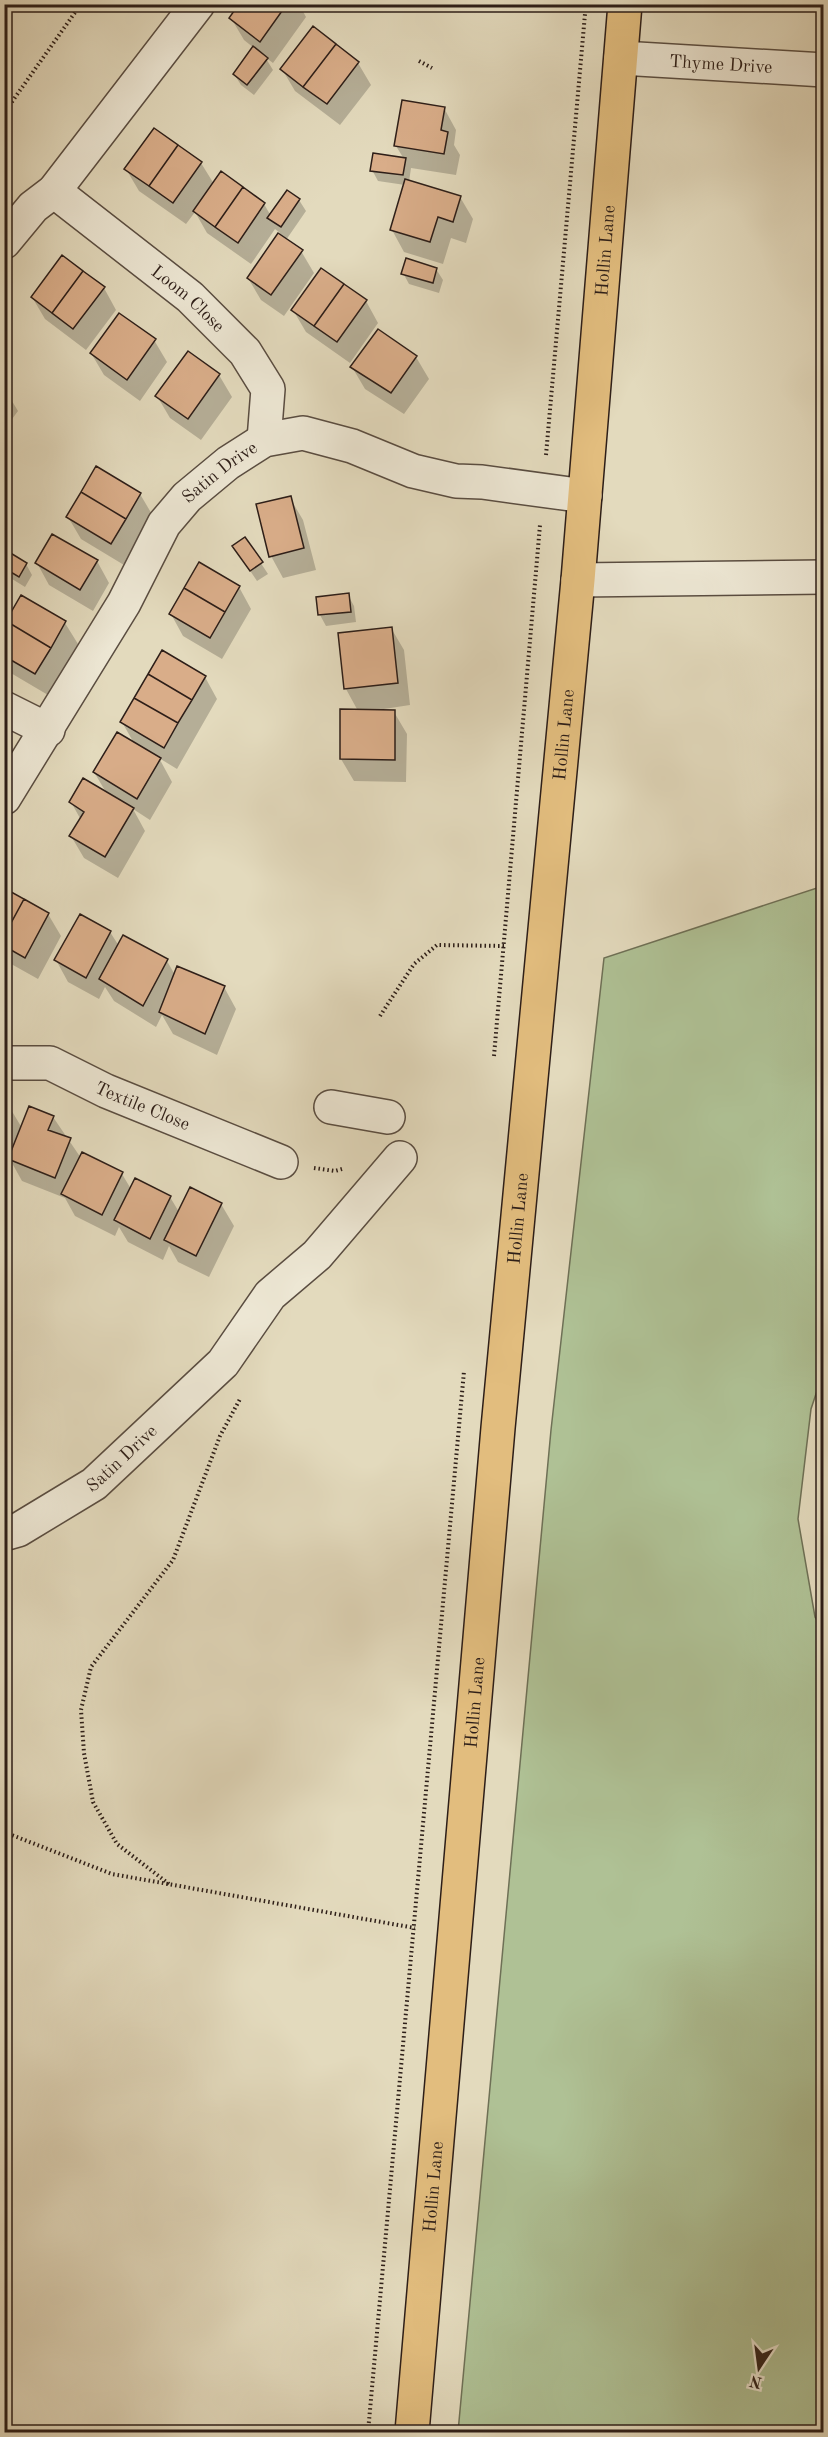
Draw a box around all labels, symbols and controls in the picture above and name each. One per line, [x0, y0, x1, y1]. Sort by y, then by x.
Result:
street label: Thyme Drive [669, 53, 773, 77]
street label: Hollin Lane [593, 204, 619, 297]
street label: Loom Close [148, 262, 228, 336]
street label: Satin Drive [179, 439, 261, 507]
street label: Hollin Lane [551, 688, 578, 781]
street label: Textile Close [92, 1079, 192, 1134]
street label: Hollin Lane [505, 1172, 532, 1265]
street label: Satin Drive [84, 1422, 161, 1496]
street label: Hollin Lane [463, 1656, 488, 1749]
street label: Hollin Lane [421, 2141, 447, 2233]
north arrow [729, 2338, 789, 2398]
text: N [748, 2371, 764, 2390]

